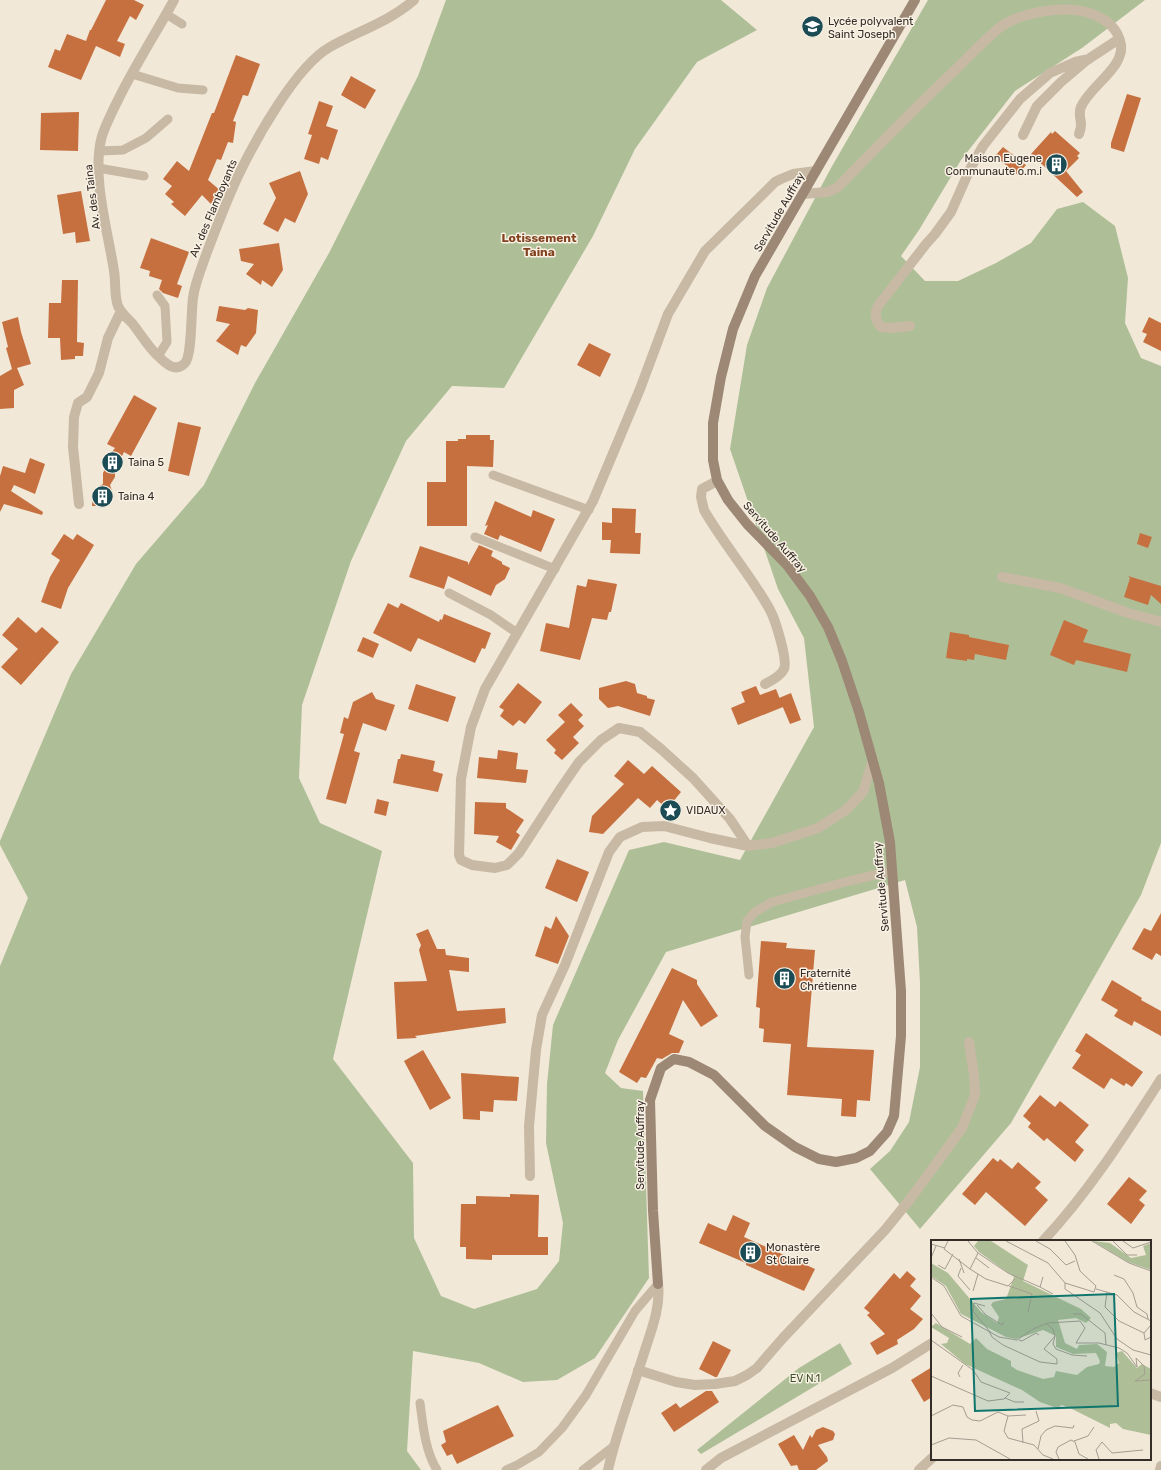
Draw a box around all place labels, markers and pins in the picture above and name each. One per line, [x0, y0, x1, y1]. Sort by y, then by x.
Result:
school or university icon: Lycée polyvalent Saint Joseph [799, 14, 825, 40]
place label: Lycée polyvalent Saint Joseph [828, 15, 914, 41]
building icon: Maison Eugene Communaute o.m.i [1044, 151, 1070, 177]
place label: Maison Eugene Communaute o.m.i [945, 152, 1042, 178]
building icon: Taina 5 [100, 449, 126, 475]
place label: Taina 5 [128, 456, 165, 469]
building icon: Taina 4 [89, 483, 115, 509]
place label: Taina 4 [118, 490, 155, 503]
place icon: VIDAUX [657, 797, 683, 823]
place label: VIDAUX [686, 804, 726, 817]
building icon: Fraternité Chrétienne [772, 966, 798, 992]
place label: Fraternité Chrétienne [800, 967, 857, 993]
building icon: Monastère St Claire [738, 1240, 764, 1266]
place label: Monastère St Claire [766, 1241, 820, 1267]

